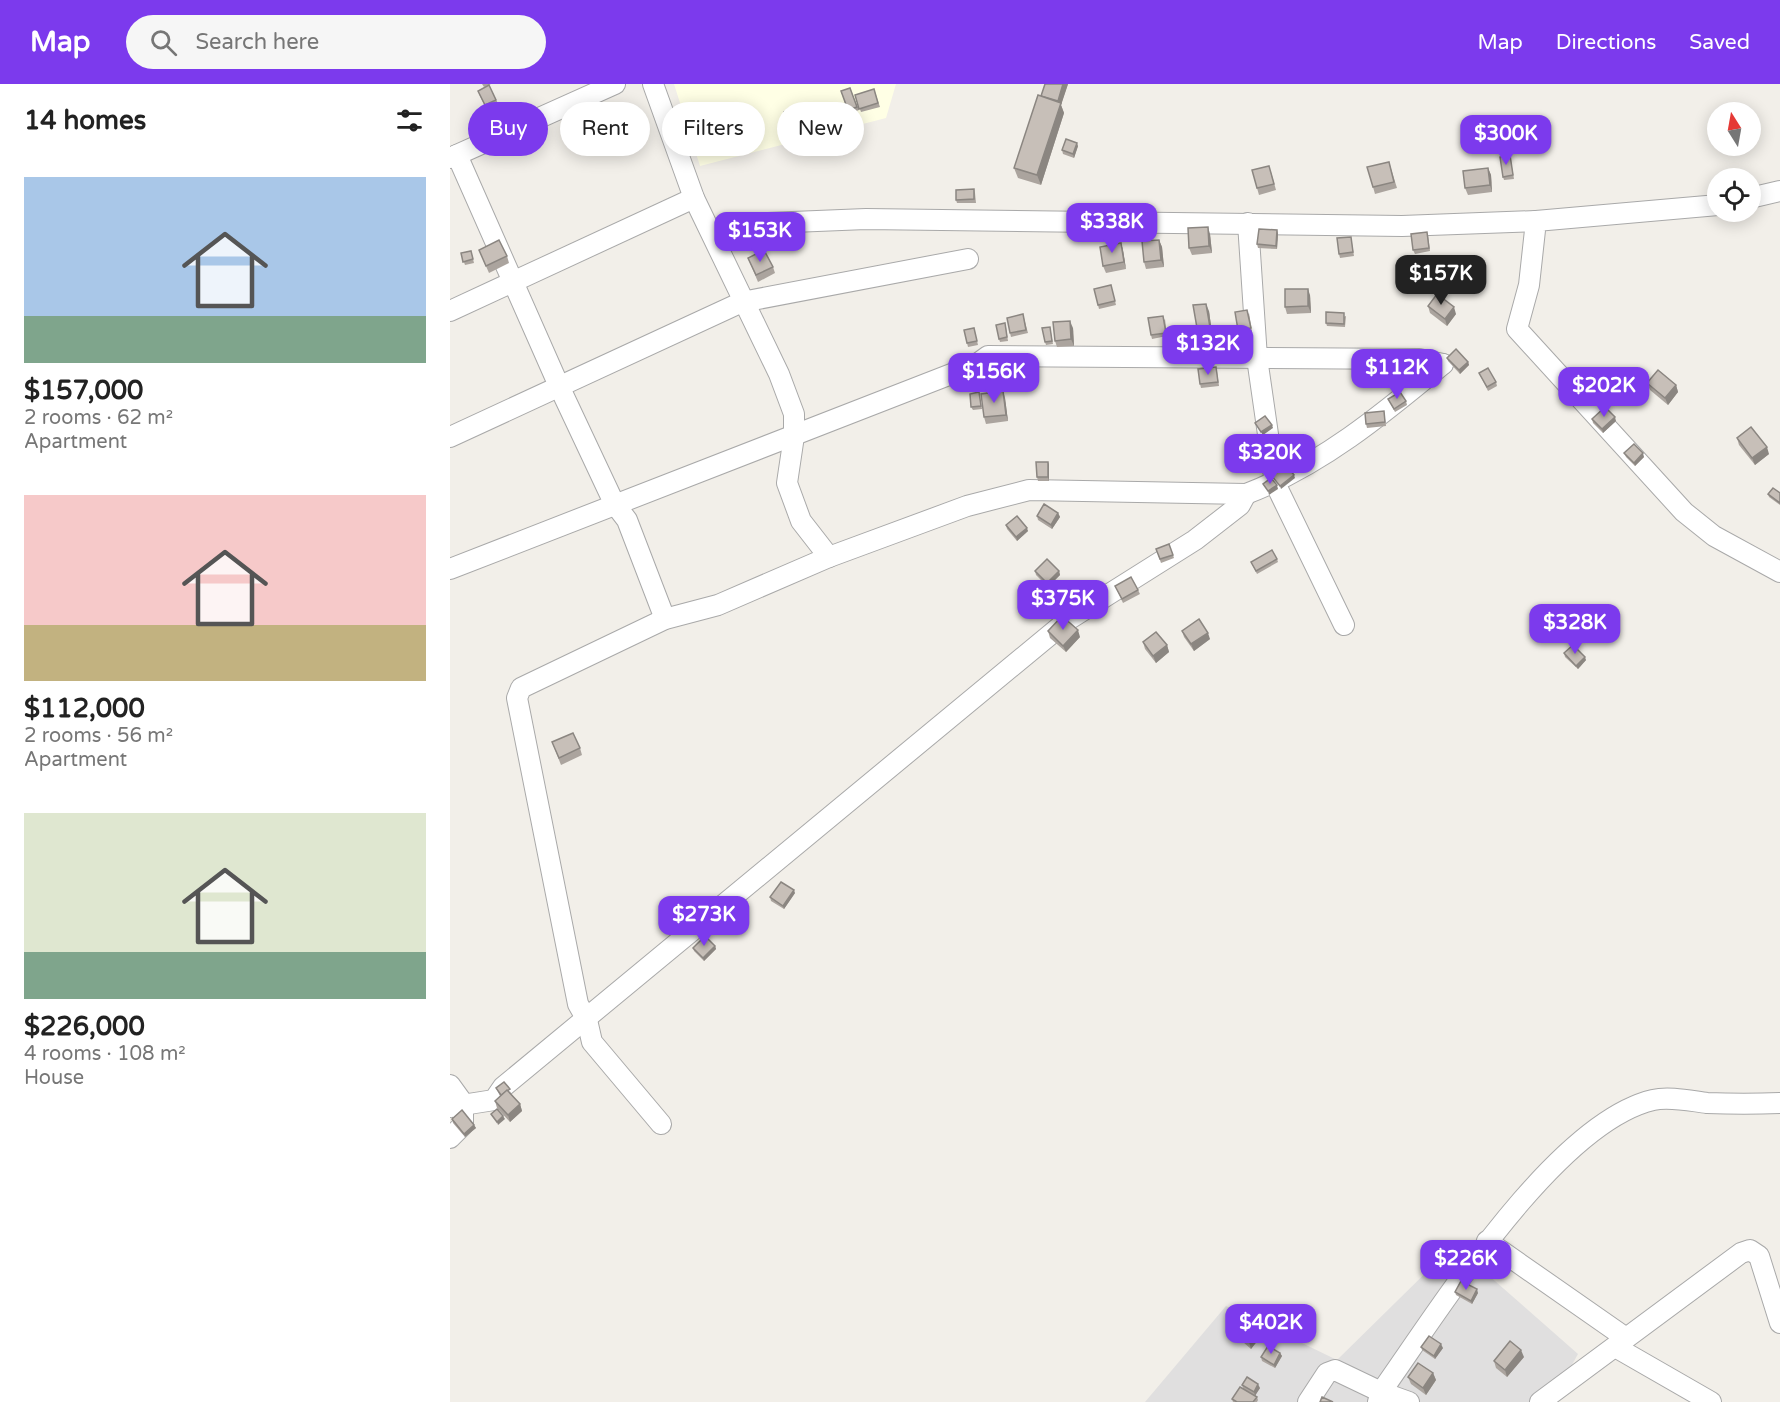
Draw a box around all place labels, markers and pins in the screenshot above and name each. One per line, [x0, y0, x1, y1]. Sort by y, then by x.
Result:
pin: $300K [1464, 115, 1548, 166]
pin: $338K [1070, 203, 1154, 254]
pin: $153K [718, 212, 802, 263]
pin: $157K [1399, 255, 1483, 306]
pin: $132K [1166, 325, 1250, 376]
pin: $112K [1355, 349, 1439, 400]
pin: $156K [952, 353, 1036, 404]
pin: $202K [1562, 367, 1646, 418]
pin: $320K [1228, 434, 1312, 485]
pin: $375K [1021, 580, 1105, 631]
pin: $328K [1533, 604, 1617, 655]
pin: $273K [662, 896, 746, 947]
pin: $226K [1424, 1240, 1508, 1291]
pin: $402K [1229, 1304, 1313, 1355]

